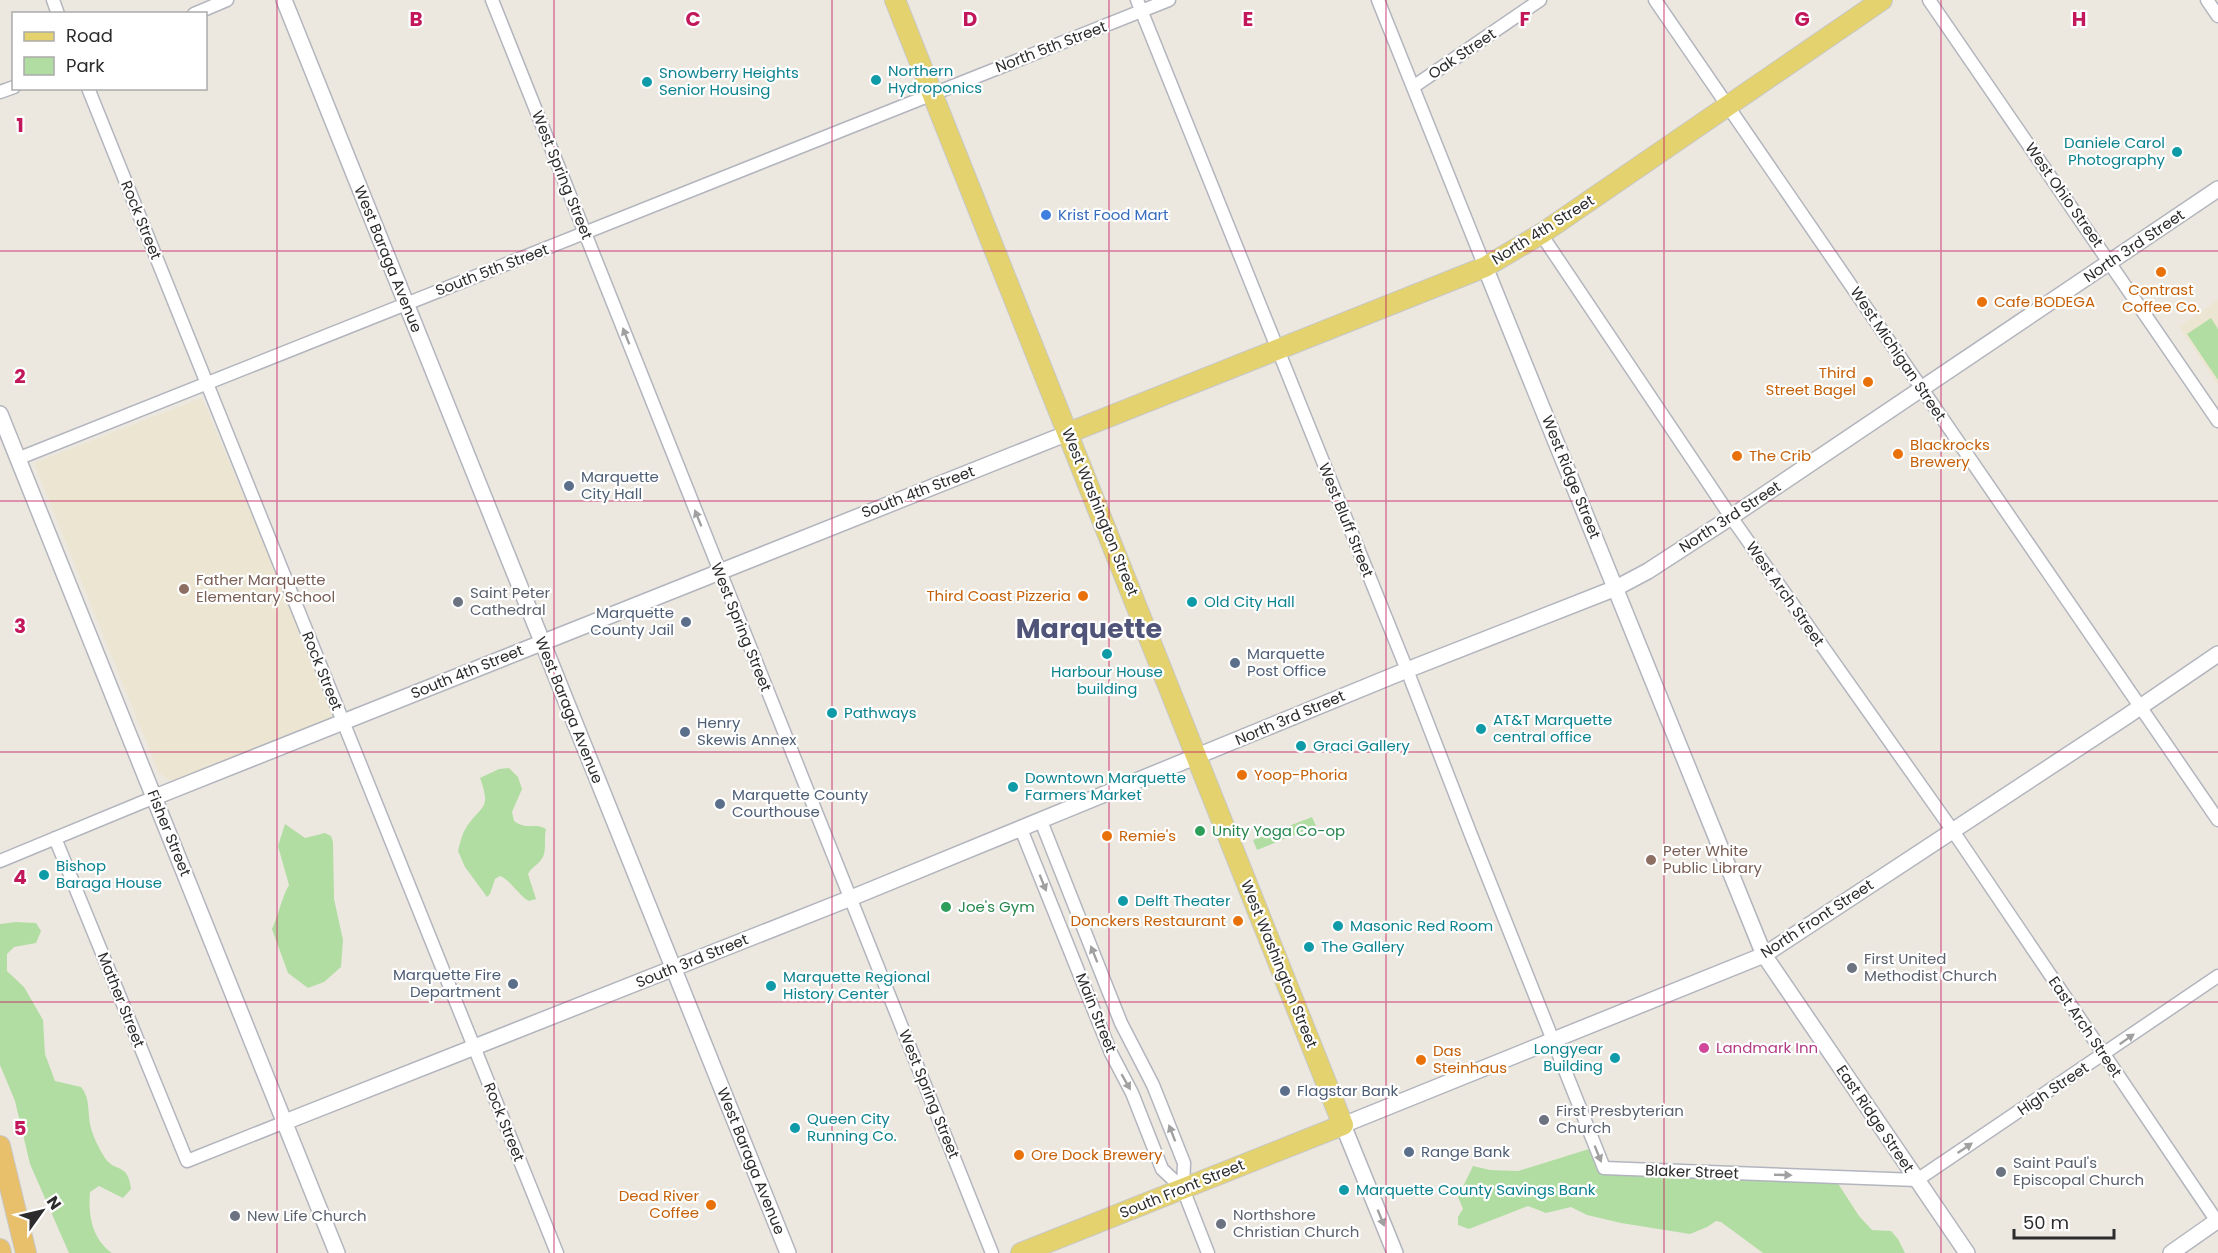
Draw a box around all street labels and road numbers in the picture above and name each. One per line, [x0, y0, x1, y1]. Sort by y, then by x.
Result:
street label: North 5th Street [992, 16, 1109, 77]
street label: Oak Street [1424, 23, 1500, 84]
street label: West Spring Street [527, 107, 598, 242]
street label: West Ohio Street [2020, 138, 2109, 251]
street label: Rock Street [116, 177, 167, 262]
street label: West Baraga Avenue [349, 182, 428, 335]
street label: North 4th Street [1487, 190, 1598, 270]
street label: North 3rd Street [2079, 204, 2188, 287]
street label: South 5th Street [432, 238, 551, 301]
street label: West Michigan Street [1846, 282, 1951, 425]
street label: West Ridge Street [1537, 412, 1606, 542]
street label: West Washington Street [1057, 425, 1144, 599]
street label: South 4th Street [858, 460, 977, 523]
street label: West Bluff Street [1314, 460, 1379, 580]
street label: North 3rd Street [1675, 476, 1785, 557]
street label: West Arch Street [1741, 537, 1829, 650]
street label: West Spring Street [706, 559, 777, 694]
street label: Rock Street [297, 628, 348, 713]
street label: West Baraga Avenue [530, 633, 609, 786]
street label: South 4th Street [407, 639, 526, 704]
street label: North 3rd Street [1232, 685, 1348, 750]
street label: Fisher Street [143, 786, 196, 879]
street label: North Front Street [1756, 874, 1877, 963]
street label: West Washington Street [1236, 877, 1323, 1051]
street label: South 3rd Street [632, 928, 751, 993]
street label: Mather Street [93, 949, 150, 1051]
street label: Main Street [1071, 970, 1122, 1056]
street label: East Arch Street [2044, 972, 2127, 1081]
street label: West Spring Street [894, 1026, 965, 1161]
street label: High Street [2013, 1057, 2092, 1120]
street label: East Ridge Street [1832, 1061, 1919, 1177]
street label: Rock Street [479, 1079, 530, 1164]
street label: West Baraga Avenue [712, 1084, 791, 1237]
street label: South Front Street [1116, 1154, 1247, 1223]
street label: Blaker Street [1645, 1159, 1739, 1184]

